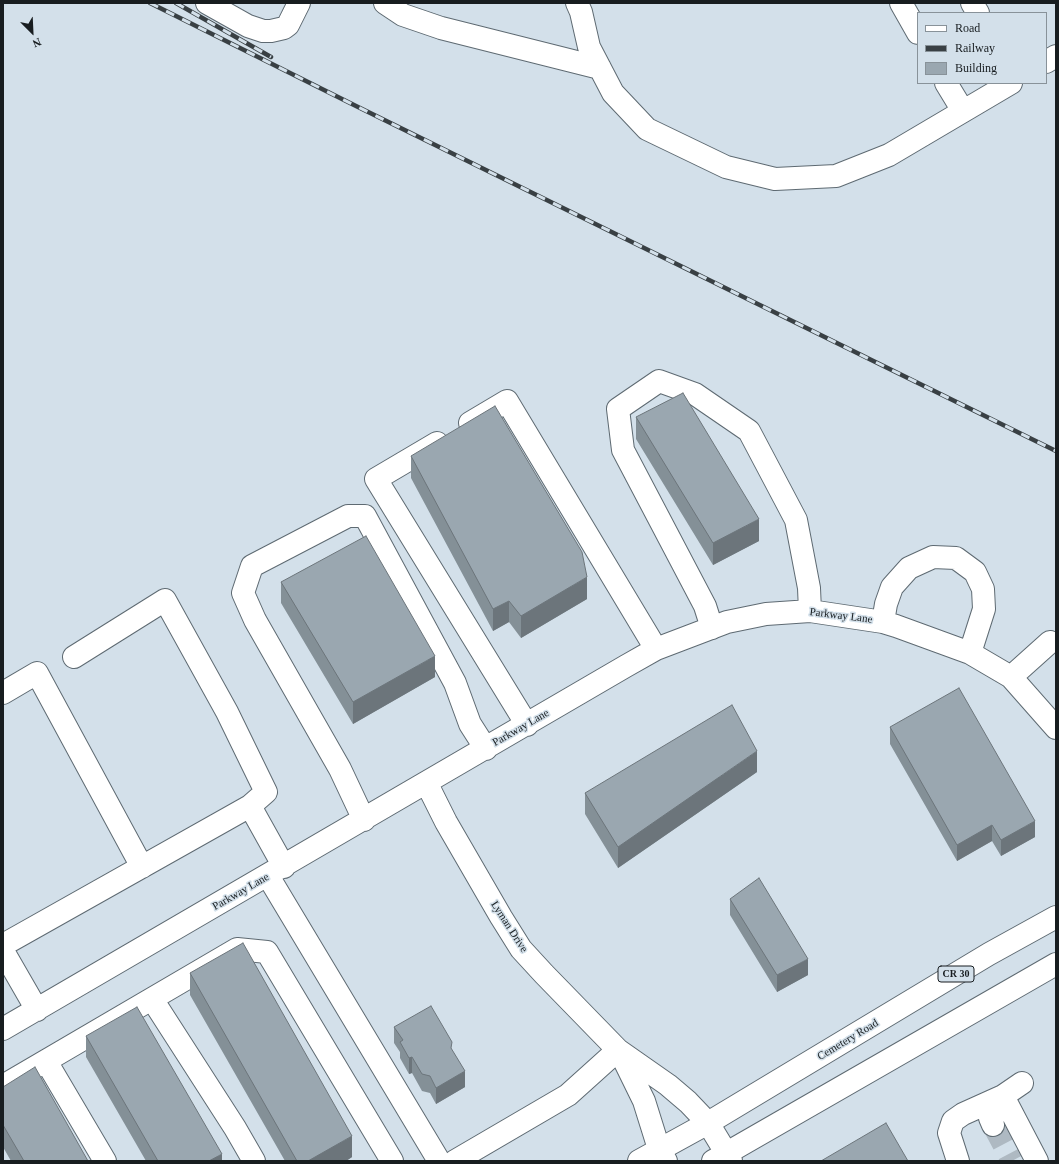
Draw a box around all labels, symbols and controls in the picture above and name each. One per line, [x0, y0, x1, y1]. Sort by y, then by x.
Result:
north arrow [12, 12, 52, 52]
legend [917, 12, 1047, 84]
text: Road [955, 21, 980, 35]
text: N [31, 36, 43, 50]
text: Railway [955, 41, 995, 55]
text: Building [955, 61, 997, 75]
street label: Parkway Lane [809, 606, 873, 626]
street label: Parkway Lane [490, 706, 552, 750]
street label: Parkway Lane [210, 870, 272, 914]
street label: Lyman Drive [488, 899, 530, 955]
road number: CR 30 [938, 966, 974, 982]
street label: Cemetery Road [815, 1017, 881, 1063]

